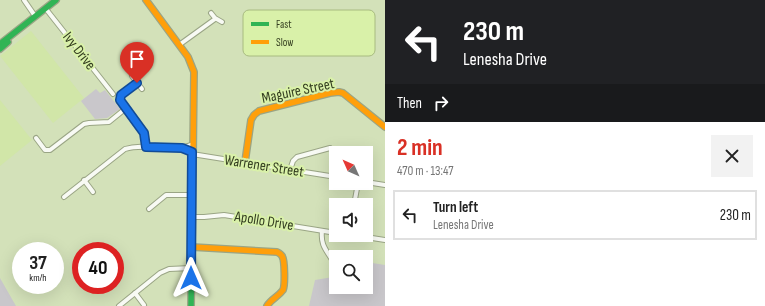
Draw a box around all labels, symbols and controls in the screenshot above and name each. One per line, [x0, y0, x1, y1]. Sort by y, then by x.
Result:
legend [243, 10, 375, 56]
text: 230 m [463, 15, 524, 48]
icon: left [397, 16, 449, 68]
text: Fast [276, 18, 292, 31]
street label: Ivy Drive [58, 28, 100, 74]
text: Slow [276, 36, 293, 49]
pin [120, 42, 154, 83]
icon: arrive [126, 48, 148, 70]
text: Lenesha Drive [463, 49, 547, 70]
street label: Maguire Street [260, 74, 337, 108]
icon: right [430, 92, 452, 114]
text: Then [397, 94, 422, 113]
text: 2 min [397, 133, 443, 162]
button: close [711, 135, 753, 177]
north arrow [329, 146, 373, 190]
map controls [329, 146, 373, 294]
street label: Warrener Street [223, 150, 306, 182]
text: 470 m · 13:47 [397, 163, 453, 179]
button: sound [329, 198, 373, 242]
text: Turn left [433, 198, 478, 217]
icon: left [399, 204, 421, 226]
text: 230 m [720, 206, 751, 225]
street label: Apollo Drive [232, 207, 295, 235]
text: Lenesha Drive [433, 217, 494, 233]
speed limit sign: 40 [72, 242, 124, 294]
button: search [329, 250, 373, 294]
text: 37 [29, 251, 47, 275]
position arrow [170, 257, 212, 299]
text: km/h [29, 272, 47, 284]

